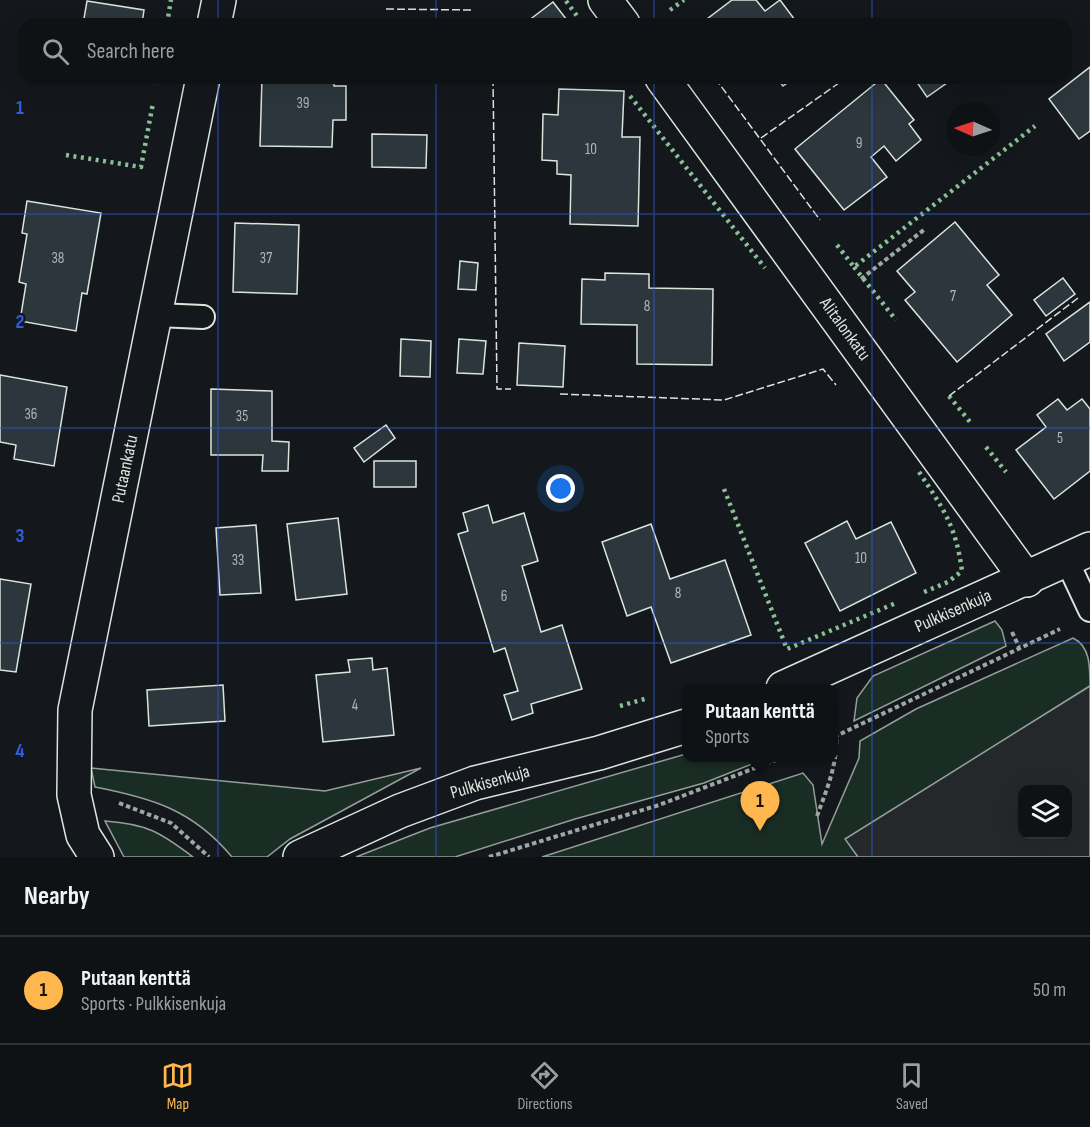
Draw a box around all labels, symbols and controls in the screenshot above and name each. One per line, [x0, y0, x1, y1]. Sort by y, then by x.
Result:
search box [18, 18, 1072, 84]
icon: search [39, 35, 72, 68]
text: Search here [87, 38, 174, 65]
house number: 39 [297, 94, 309, 113]
text: 1 [16, 96, 24, 120]
north arrow [946, 102, 1000, 156]
house number: 9 [856, 134, 862, 153]
house number: 10 [585, 140, 597, 159]
house number: 38 [52, 249, 64, 268]
house number: 37 [260, 249, 272, 268]
house number: 7 [950, 287, 956, 306]
street label: Alitalonkatu [815, 293, 875, 365]
house number: 8 [644, 297, 650, 316]
text: 2 [16, 310, 24, 334]
house number: 36 [25, 405, 37, 424]
house number: 35 [236, 407, 248, 426]
house number: 5 [1057, 429, 1063, 448]
street label: Putaankatu [108, 433, 142, 505]
your location [546, 474, 575, 503]
text: 3 [16, 524, 25, 548]
house number: 10 [855, 549, 867, 568]
house number: 33 [232, 551, 244, 570]
house number: 8 [675, 584, 681, 603]
street label: Pulkkisenkuja [911, 585, 995, 637]
house number: 6 [501, 587, 507, 606]
popup [682, 684, 838, 762]
house number: 4 [352, 696, 358, 715]
text: Putaan kenttä [705, 698, 815, 725]
text: Sports [705, 725, 749, 749]
text: 4 [15, 739, 25, 763]
street label: Pulkkisenkuja [448, 761, 532, 803]
pin: 1 [740, 782, 780, 831]
map controls [1018, 785, 1072, 839]
button: layers [1018, 785, 1072, 839]
text: Nearby [24, 881, 90, 912]
text: Putaan kenttä [81, 965, 191, 992]
text: 1 [40, 978, 47, 1002]
text: 50 m [1033, 978, 1066, 1002]
text: Sports · Pulkkisenkuja [81, 992, 226, 1016]
tab: Map [161, 1059, 194, 1114]
tab: Directions [517, 1059, 572, 1114]
tab: Saved [895, 1059, 928, 1114]

